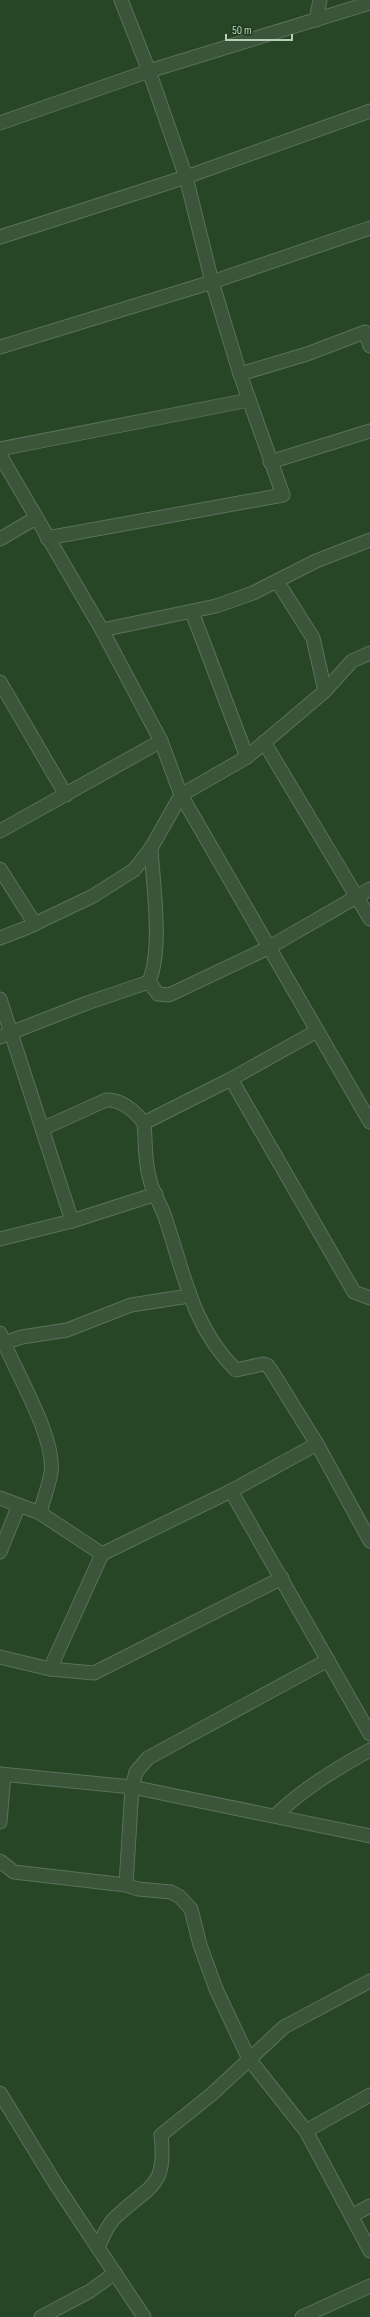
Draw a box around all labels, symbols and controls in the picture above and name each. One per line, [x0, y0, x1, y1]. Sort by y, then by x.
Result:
scale bar [226, 16, 292, 42]
text: 50 m [232, 23, 252, 38]

